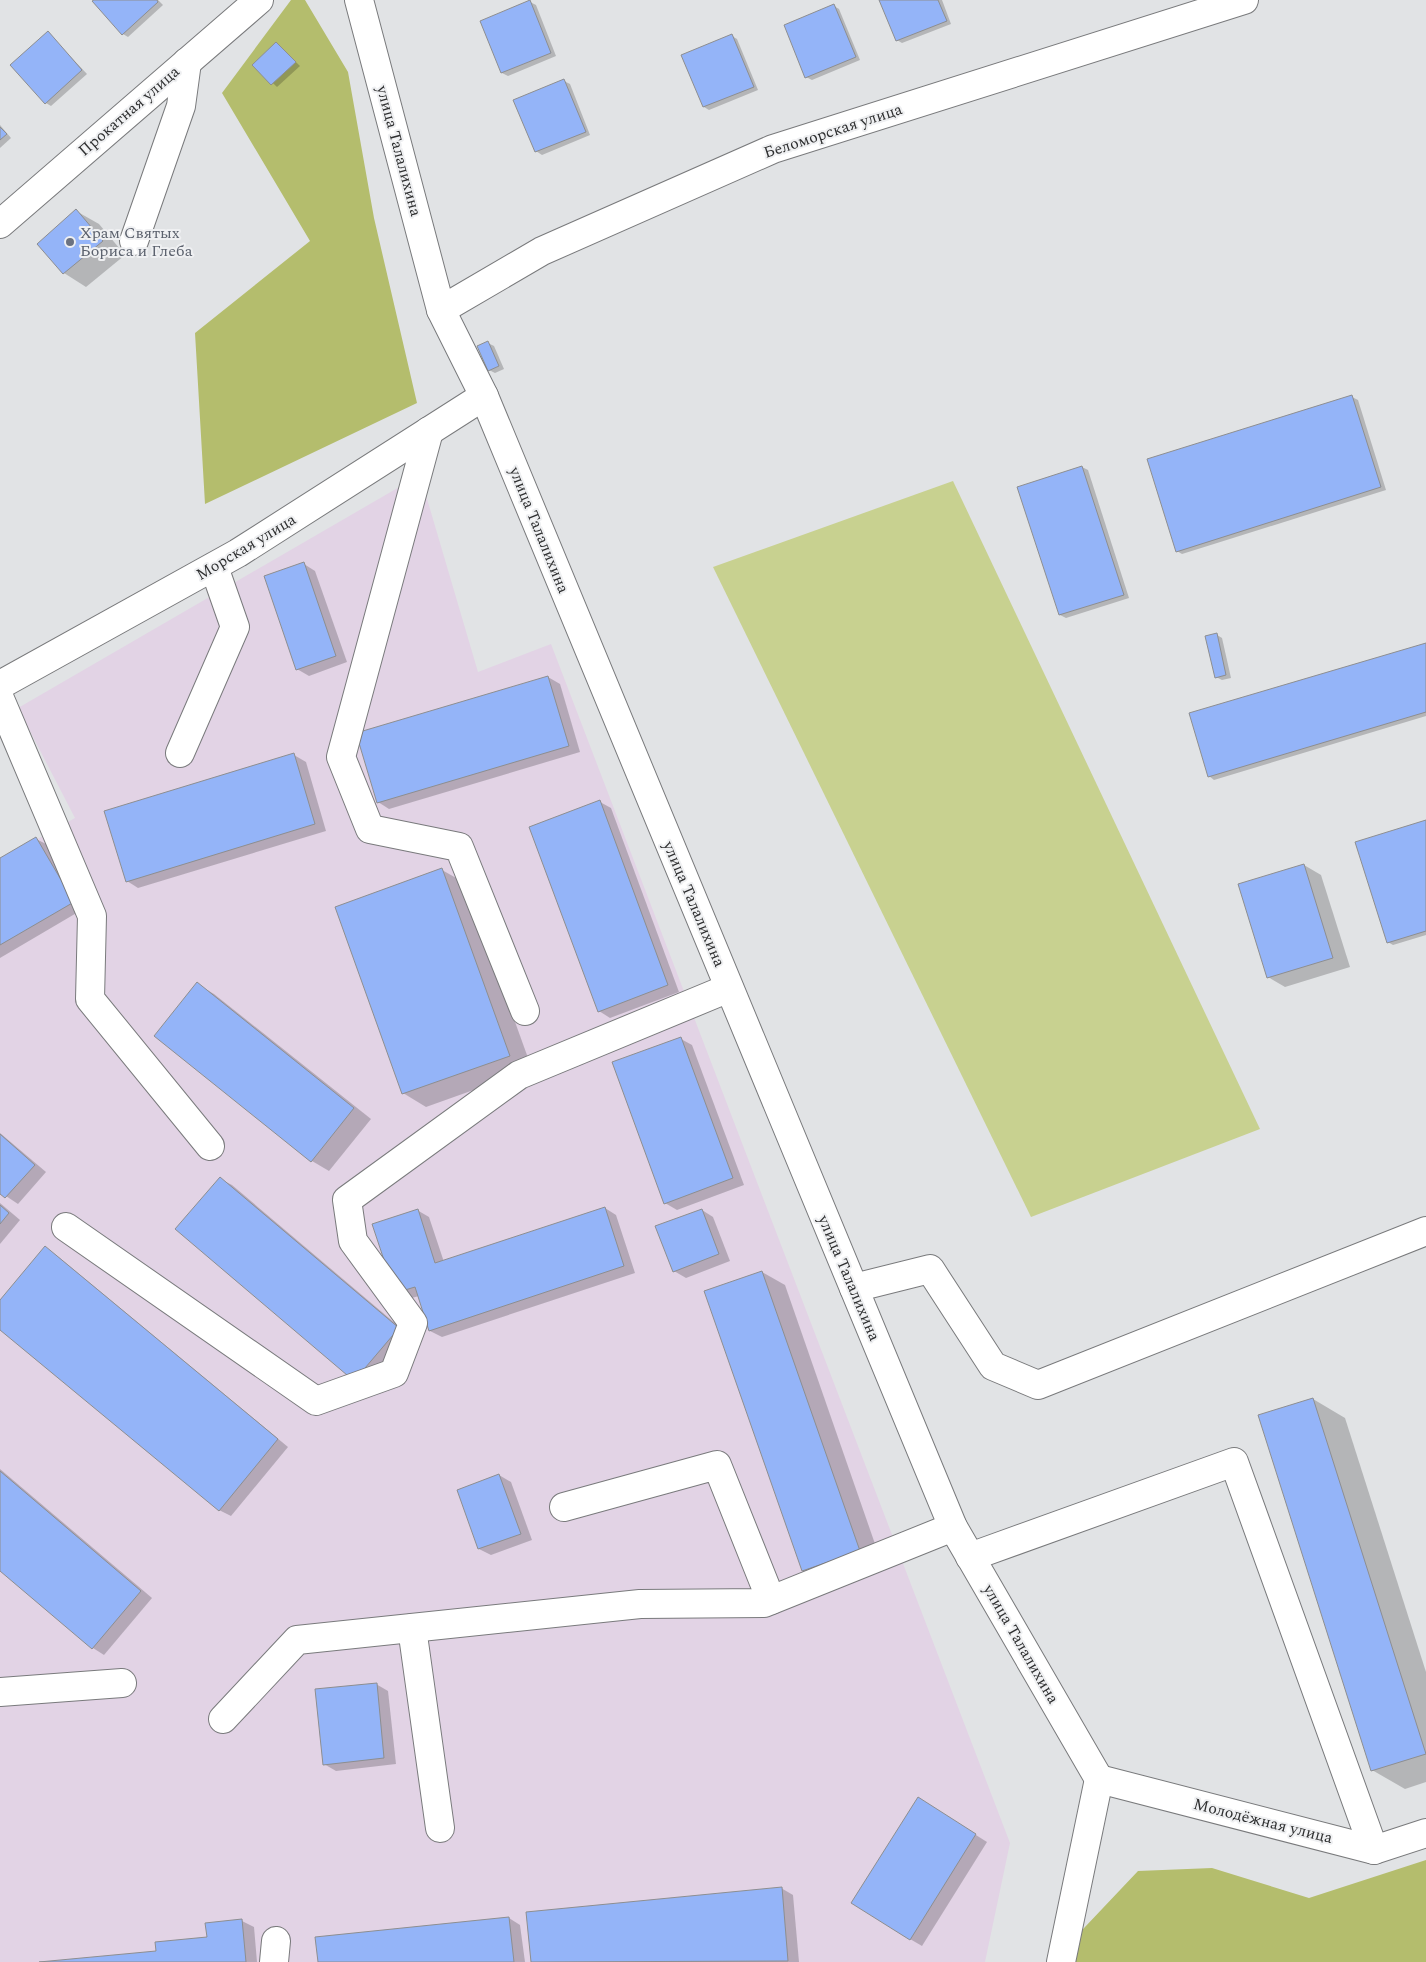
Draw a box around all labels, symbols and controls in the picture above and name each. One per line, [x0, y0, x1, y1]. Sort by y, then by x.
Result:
street label: Прокатная улица [73, 60, 185, 162]
street label: улица Талалихина [370, 82, 428, 219]
street label: Беломорская улица [761, 97, 906, 165]
place label: Храм Святых Бориса и Глеба [80, 221, 193, 263]
marker: Храм Святых Бориса и Глеба [64, 236, 76, 248]
street label: улица Талалихина [502, 462, 575, 597]
street label: Морская улица [191, 508, 301, 586]
street label: улица Талалихина [656, 836, 731, 971]
street label: улица Талалихина [811, 1210, 886, 1345]
street label: улица Талалихина [976, 1579, 1065, 1708]
street label: Молодёжная улица [1191, 1792, 1335, 1850]

